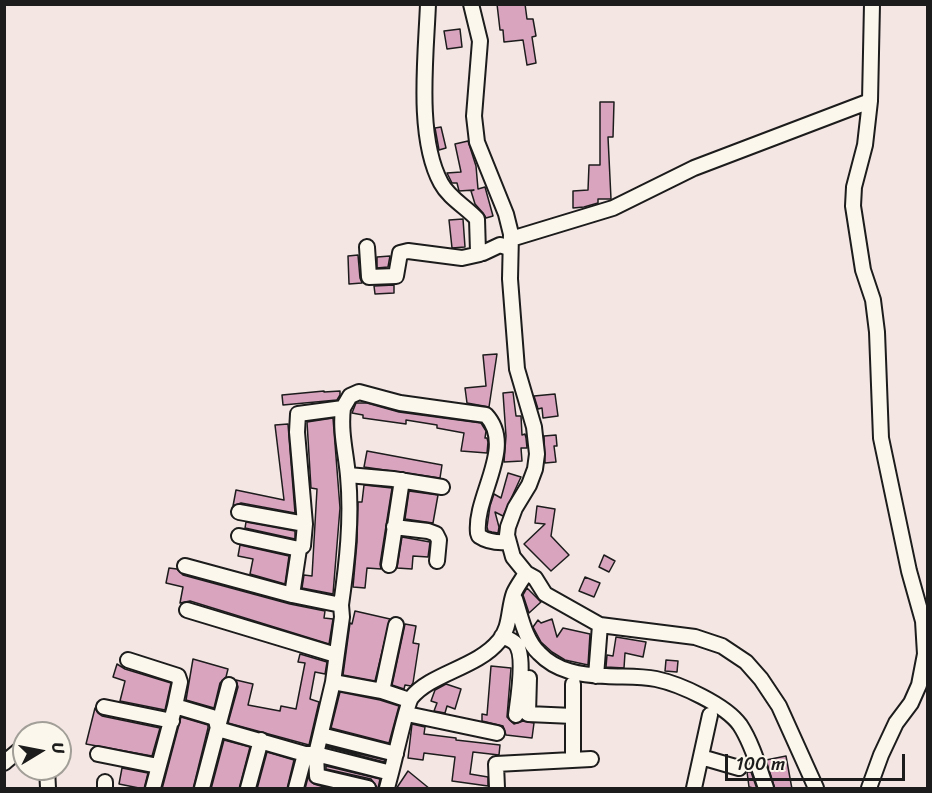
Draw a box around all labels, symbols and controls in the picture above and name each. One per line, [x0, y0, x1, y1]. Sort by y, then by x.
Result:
north arrow [12, 721, 72, 781]
text: U [43, 740, 73, 756]
scale bar [728, 742, 908, 780]
text: 100 m [736, 748, 785, 780]

